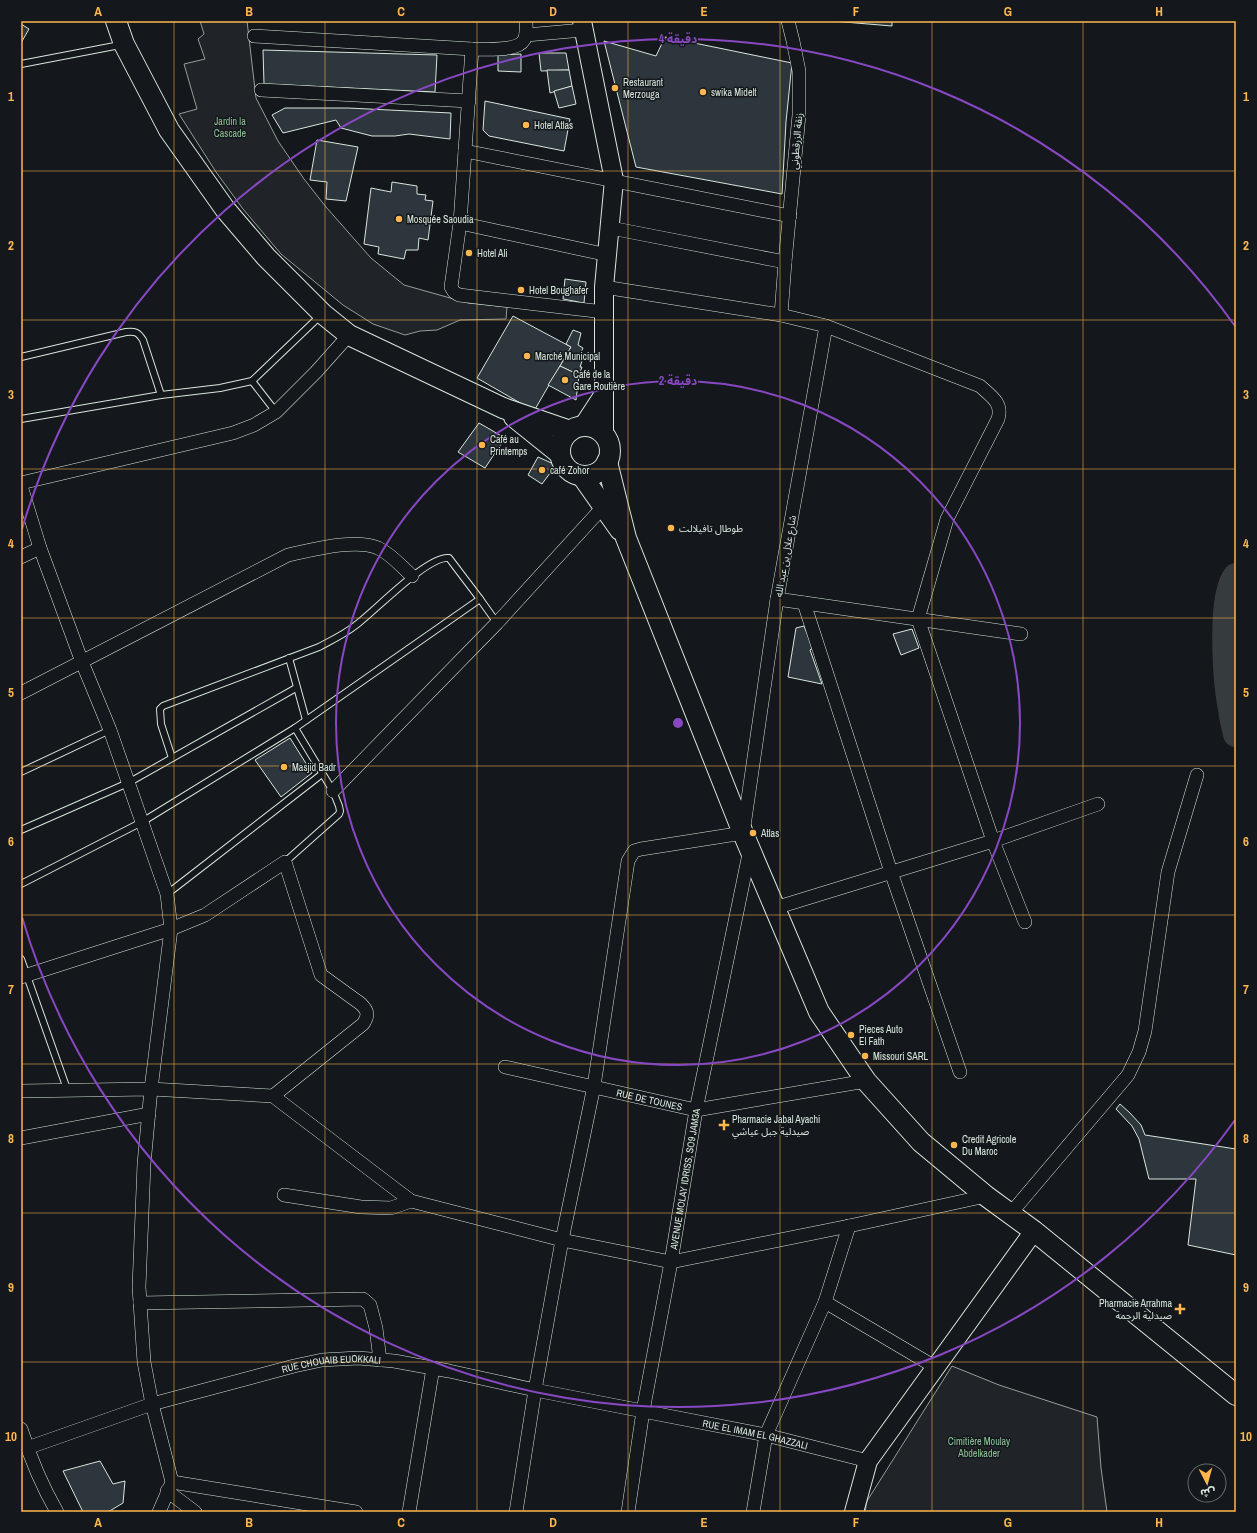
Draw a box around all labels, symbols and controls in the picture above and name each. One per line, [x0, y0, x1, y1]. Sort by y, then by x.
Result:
text: A [94, 3, 102, 20]
text: B [245, 3, 253, 20]
text: C [397, 3, 405, 20]
text: D [549, 3, 557, 20]
text: E [700, 3, 708, 20]
text: F [853, 3, 860, 20]
text: G [1004, 3, 1012, 20]
text: H [1155, 3, 1163, 20]
text: 4 دقيقة [659, 31, 697, 47]
place label: Restaurant Merzouga [623, 76, 664, 101]
marker: Restaurant Merzouga [610, 83, 620, 93]
place label: swika Midelt [711, 86, 757, 99]
marker: swika Midelt [698, 87, 708, 97]
text: 1 [8, 88, 14, 105]
text: 1 [1243, 88, 1249, 105]
street label: زنقة الزرقطوني [788, 112, 807, 170]
park label: Jardin la Cascade [214, 115, 247, 140]
place label: Hotel Atlas [534, 119, 573, 132]
marker: Hotel Atlas [521, 120, 531, 130]
place label: Mosquée Saoudia [407, 213, 474, 226]
marker: Mosquée Saoudia [394, 214, 404, 224]
text: 2 [8, 237, 14, 254]
text: 2 [1243, 237, 1249, 254]
place label: Hotel Ali [477, 247, 508, 260]
marker: Hotel Ali [464, 248, 474, 258]
place label: Hotel Boughafer [529, 284, 589, 297]
marker: Hotel Boughafer [516, 285, 526, 295]
place label: Marché Municipal [535, 350, 600, 363]
marker: Marché Municipal [522, 351, 532, 361]
place label: Café de la Gare Routière [573, 368, 625, 393]
text: 2 دقيقة [659, 373, 697, 389]
marker: Café de la Gare Routière [560, 375, 570, 385]
text: 3 [8, 386, 14, 403]
text: 3 [1243, 386, 1249, 403]
place label: Café au Printemps [490, 433, 527, 458]
marker: Café au Printemps [477, 440, 487, 450]
place label: café Zohor [550, 464, 589, 477]
marker: café Zohor [537, 465, 547, 475]
street label: شارع علال بن عبد الله [772, 514, 800, 598]
place label: طوطال تافيلالت [679, 522, 743, 535]
marker: طوطال تافيلالت [666, 523, 676, 533]
text: 4 [8, 535, 14, 552]
text: 4 [1243, 535, 1249, 552]
text: 5 [8, 684, 14, 701]
text: 5 [1243, 684, 1249, 701]
centre of rings [671, 716, 685, 730]
place label: Masjid Badr [292, 761, 336, 774]
marker: Masjid Badr [279, 762, 289, 772]
place label: Atlas [760, 827, 779, 840]
marker: Atlas [748, 828, 758, 838]
text: 6 [8, 833, 14, 850]
text: 6 [1243, 833, 1249, 850]
text: 7 [8, 981, 14, 998]
text: 7 [1243, 981, 1249, 998]
place label: Pieces Auto El Fath [859, 1023, 903, 1048]
marker: Pieces Auto El Fath [846, 1030, 856, 1040]
place label: Missouri SARL [873, 1050, 929, 1063]
marker: Missouri SARL [860, 1051, 870, 1061]
street label: RUE DE TOUNES [615, 1086, 684, 1114]
street label: AVENUE MOLAY IDRISS, SO9 JAM3A [667, 1107, 703, 1251]
place label: Pharmacie Jabal Ayachi صيدلية جبل عياشي [732, 1113, 820, 1139]
marker: Pharmacie Jabal Ayachi صيدلية جبل عياشي [719, 1120, 729, 1130]
text: 8 [8, 1130, 14, 1147]
text: 8 [1243, 1130, 1249, 1147]
place label: Credit Agricole Du Maroc [962, 1133, 1017, 1158]
marker: Credit Agricole Du Maroc [949, 1140, 959, 1150]
text: 9 [8, 1279, 14, 1296]
text: 9 [1243, 1279, 1249, 1296]
place label: Pharmacie Arrahma صيدلية الرحمة [1099, 1297, 1172, 1322]
marker: Pharmacie Arrahma صيدلية الرحمة [1175, 1304, 1185, 1314]
street label: RUE CHOUAIB EUOKKALI [280, 1352, 381, 1376]
street label: RUE EL IMAM EL GHAZZALI [701, 1417, 809, 1452]
text: 10 [5, 1428, 17, 1445]
text: 10 [1240, 1428, 1252, 1445]
park label: Cimitière Moulay Abdelkader [948, 1435, 1011, 1460]
north arrow [1187, 1463, 1227, 1503]
text: ش [1200, 1485, 1216, 1501]
text: A [94, 1514, 102, 1531]
text: B [245, 1514, 253, 1531]
text: C [397, 1514, 405, 1531]
text: D [549, 1514, 557, 1531]
text: E [700, 1514, 708, 1531]
text: F [853, 1514, 860, 1531]
text: G [1004, 1514, 1012, 1531]
text: H [1155, 1514, 1163, 1531]

